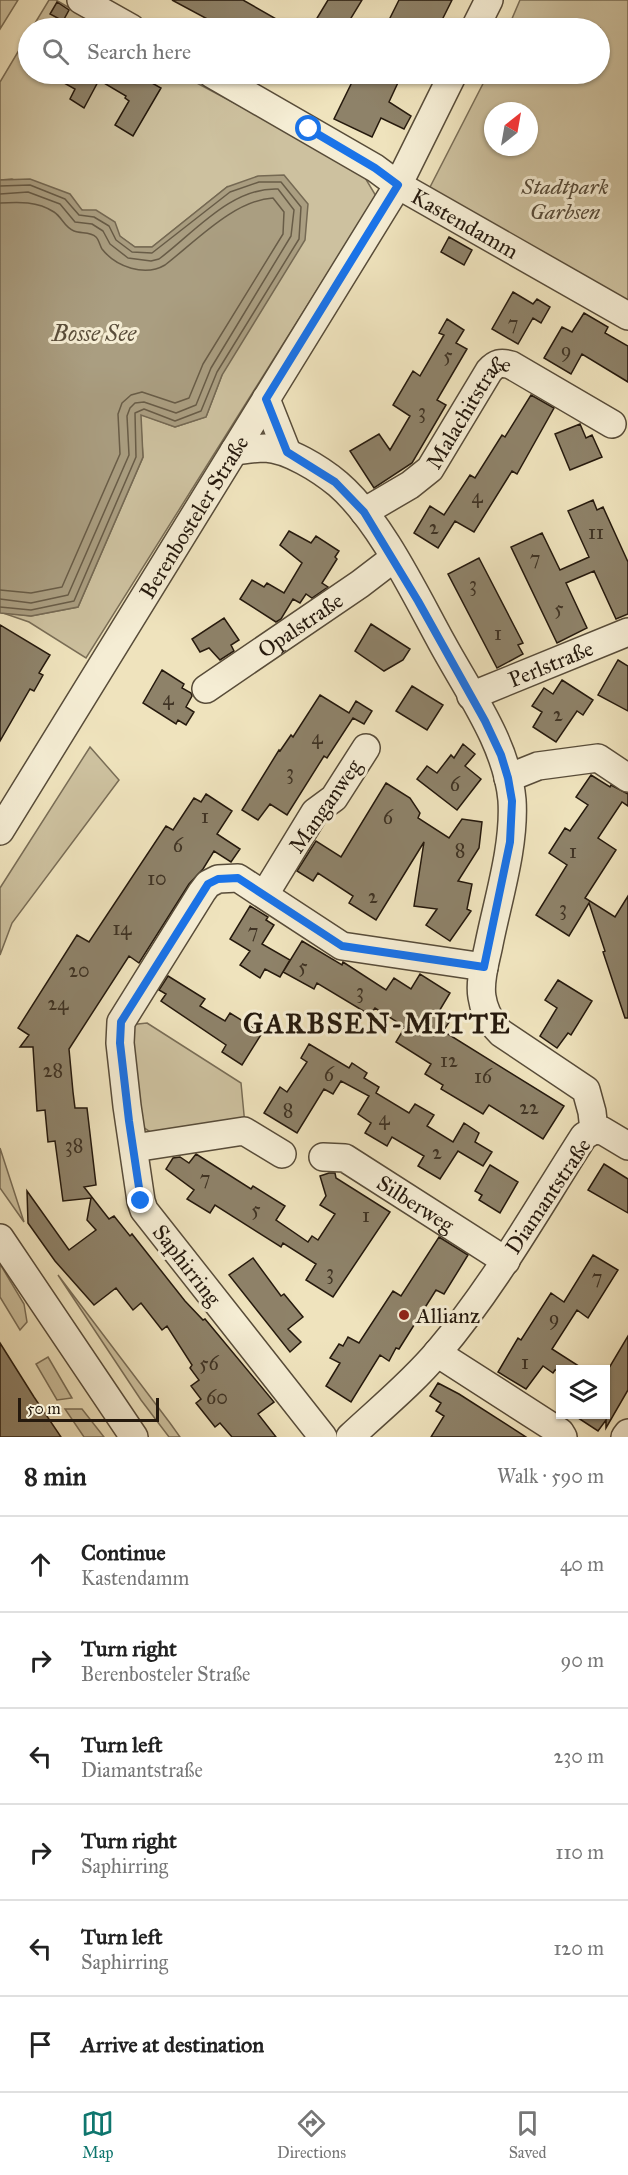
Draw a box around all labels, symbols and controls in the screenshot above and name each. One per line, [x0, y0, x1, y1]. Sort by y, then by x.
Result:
search box [18, 18, 610, 84]
icon: search [39, 35, 72, 68]
text: Search here [87, 38, 191, 65]
north arrow [484, 102, 538, 156]
route start [295, 115, 321, 141]
park label: Stadtpark Garbsen [521, 173, 609, 225]
street label: Kastendamm [407, 182, 524, 265]
house number: 7 [508, 311, 518, 335]
water label: Bosse See [51, 318, 137, 348]
house number: 9 [561, 338, 571, 362]
house number: 5 [443, 343, 453, 367]
street label: Malachitstraße [420, 350, 514, 474]
house number: 3 [418, 399, 426, 423]
street label: Berenbosteler Straße [133, 430, 254, 603]
house number: 4 [471, 484, 483, 508]
house number: 2 [429, 515, 439, 539]
house number: 11 [588, 520, 604, 544]
house number: 7 [530, 546, 540, 570]
house number: 3 [469, 572, 477, 596]
street label: Opalstraße [253, 586, 348, 663]
house number: 5 [554, 596, 564, 620]
house number: 1 [494, 621, 502, 645]
street label: Perlstraße [504, 634, 597, 693]
house number: 4 [162, 686, 174, 710]
house number: 2 [553, 702, 563, 726]
house number: 4 [311, 725, 323, 749]
street label: Manganweg [283, 753, 368, 858]
house number: 3 [286, 760, 294, 784]
house number: 6 [450, 772, 461, 796]
house number: 1 [201, 804, 209, 828]
house number: 6 [383, 805, 394, 829]
house number: 6 [173, 833, 184, 857]
house number: 8 [455, 838, 465, 862]
house number: 1 [569, 839, 577, 863]
house number: 10 [147, 866, 167, 890]
house number: 2 [368, 884, 378, 908]
house number: 3 [559, 896, 567, 920]
house number: 14 [112, 916, 132, 940]
house number: 7 [248, 919, 258, 943]
house number: 5 [298, 954, 308, 978]
house number: 20 [68, 958, 90, 982]
house number: 3 [356, 979, 364, 1003]
house number: 24 [47, 991, 69, 1015]
district label: GARBSEN-MITTE [243, 1006, 511, 1041]
house number: 12 [440, 1048, 458, 1072]
house number: 28 [43, 1058, 63, 1082]
house number: 6 [324, 1062, 335, 1086]
house number: 16 [474, 1064, 493, 1088]
house number: 22 [519, 1095, 539, 1119]
house number: 8 [283, 1098, 293, 1122]
house number: 4 [378, 1106, 390, 1130]
house number: 38 [65, 1133, 83, 1157]
street label: Diamantstraße [499, 1133, 597, 1259]
house number: 2 [432, 1140, 442, 1164]
house number: 7 [200, 1166, 210, 1190]
street label: Silberweg [372, 1169, 460, 1238]
route end [127, 1187, 153, 1213]
house number: 5 [251, 1197, 261, 1221]
house number: 1 [362, 1203, 370, 1227]
street label: Saphirring [147, 1219, 228, 1312]
house number: 3 [326, 1260, 334, 1284]
house number: 7 [592, 1265, 602, 1289]
place label: Allianz [415, 1302, 480, 1329]
house number: 9 [549, 1306, 559, 1330]
marker: Allianz [397, 1308, 411, 1322]
house number: 1 [521, 1350, 529, 1374]
house number: 56 [199, 1351, 220, 1375]
map controls [556, 1365, 610, 1419]
button: layers [556, 1365, 610, 1419]
house number: 60 [206, 1385, 228, 1409]
scale bar [18, 1395, 159, 1422]
text: 50 m [27, 1399, 61, 1418]
text: 8 min [24, 1460, 87, 1492]
text: Walk · 590 m [497, 1464, 604, 1488]
text: Continue [81, 1539, 166, 1566]
icon: ahead [24, 1548, 57, 1581]
text: 40 m [560, 1552, 604, 1576]
text: Kastendamm [81, 1566, 189, 1590]
text: Turn right [81, 1635, 177, 1662]
icon: right [24, 1644, 57, 1677]
text: 90 m [561, 1648, 604, 1672]
text: Berenbosteler Straße [81, 1662, 250, 1686]
text: Turn left [81, 1731, 163, 1758]
icon: left [24, 1740, 57, 1773]
text: 230 m [553, 1744, 604, 1768]
text: Diamantstraße [81, 1758, 203, 1782]
text: Turn right [81, 1827, 177, 1854]
icon: right [24, 1836, 57, 1869]
text: 110 m [556, 1840, 604, 1864]
text: Saphirring [81, 1854, 168, 1878]
text: Turn left [81, 1923, 163, 1950]
icon: left [24, 1932, 57, 1965]
text: 120 m [553, 1936, 604, 1960]
text: Saphirring [81, 1950, 168, 1974]
icon: arrive [24, 2028, 57, 2061]
text: Arrive at destination [81, 2031, 264, 2058]
tab: Map [81, 2107, 114, 2162]
tab: Directions [277, 2107, 346, 2162]
tab: Saved [509, 2107, 547, 2162]

